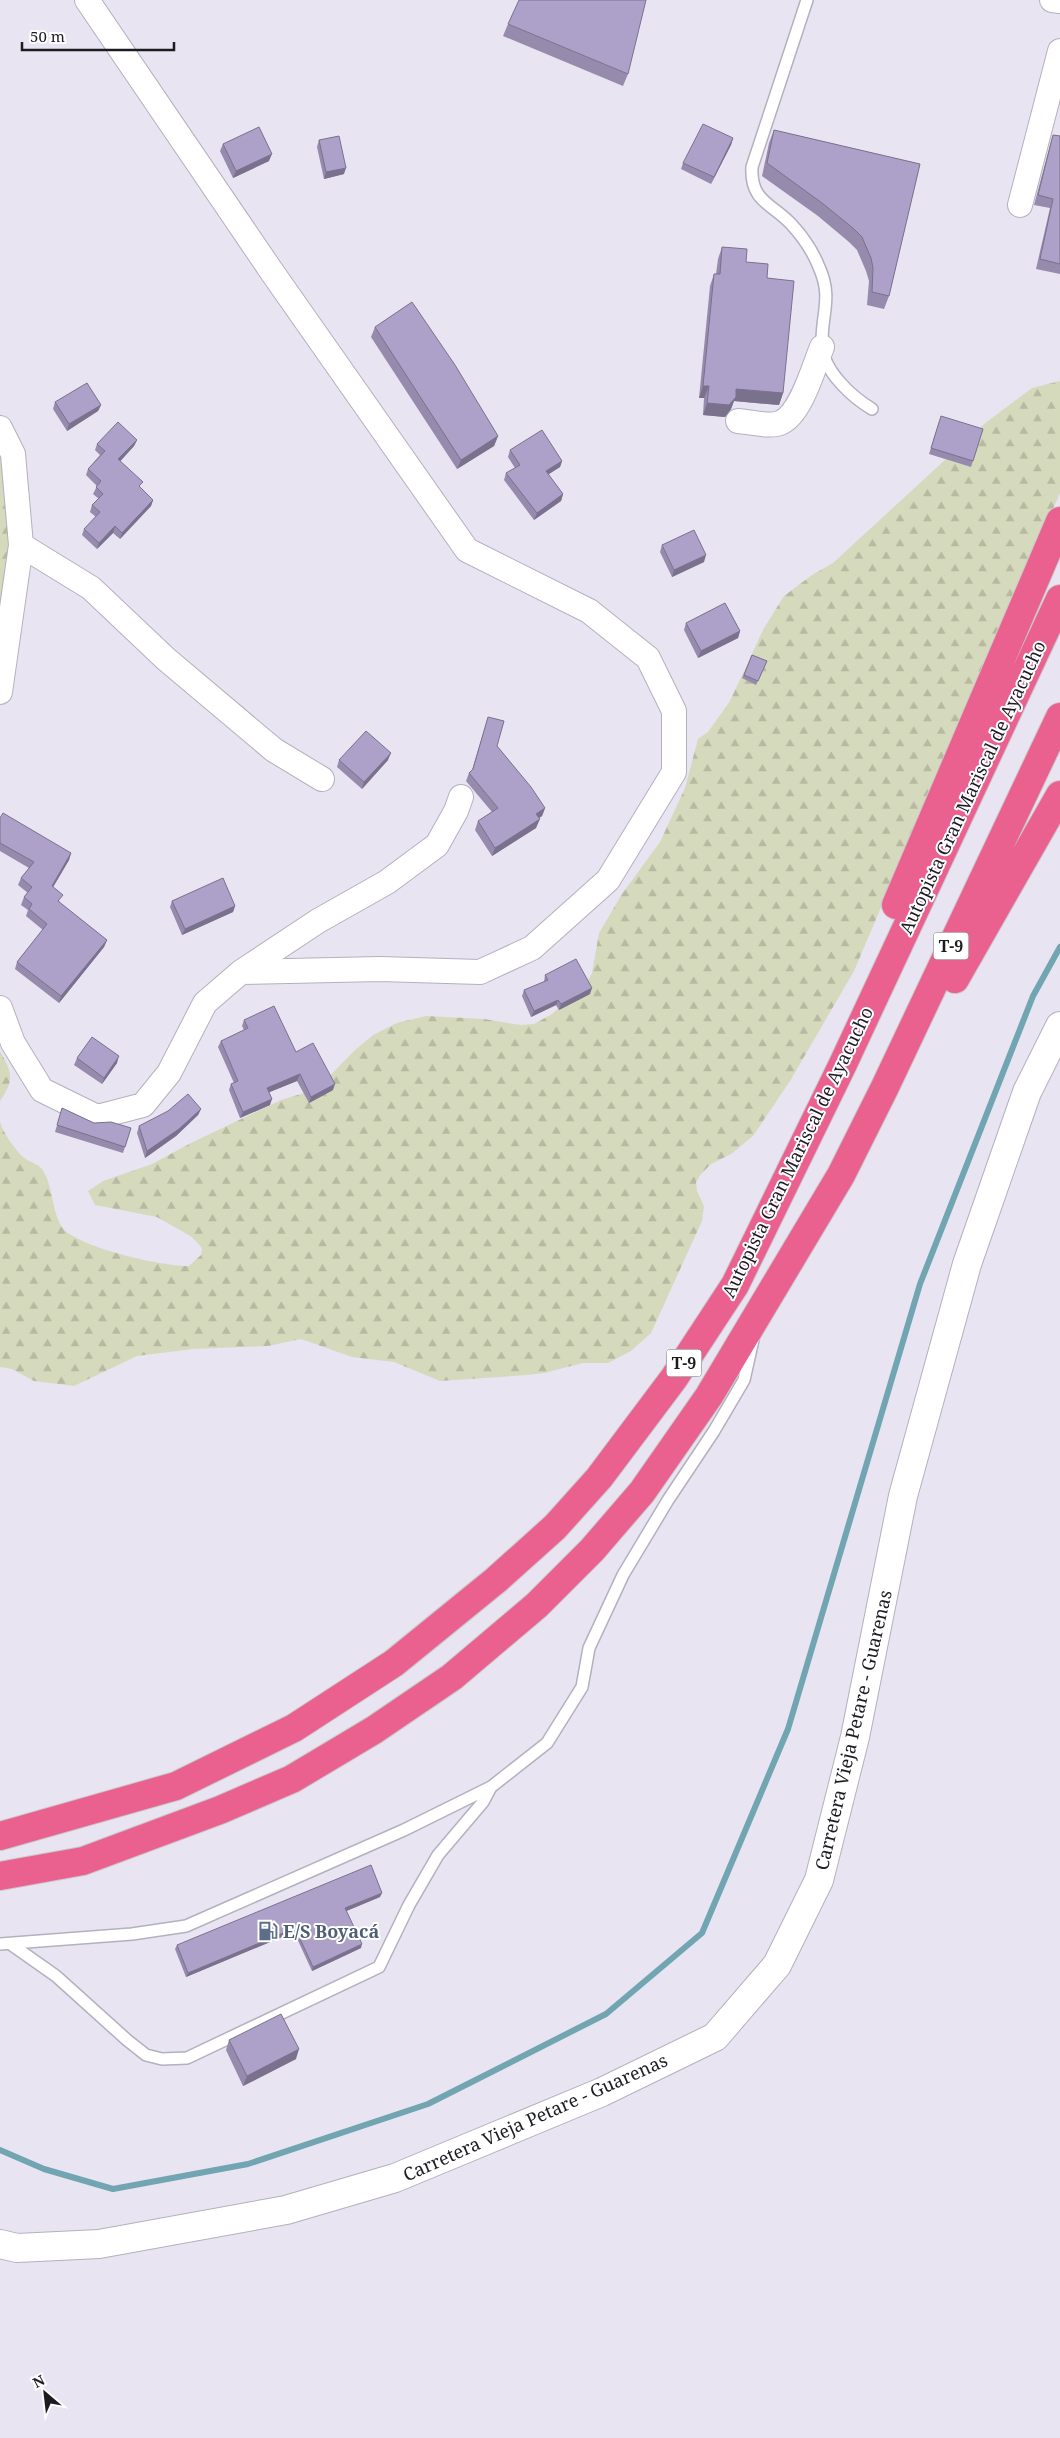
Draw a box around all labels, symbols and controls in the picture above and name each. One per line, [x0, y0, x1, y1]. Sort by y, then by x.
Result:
scale bar [22, 20, 175, 52]
text: 50 m [30, 26, 65, 46]
street label: Autopista Gran Mariscal de Ayacucho [893, 636, 1051, 938]
road number: T-9 [934, 932, 968, 959]
street label: Autopista Gran Mariscal de Ayacucho [716, 1002, 878, 1302]
road number: T-9 [666, 1350, 702, 1376]
street label: Carretera Vieja Petare - Guarenas [809, 1588, 897, 1872]
place label: E/S Boyacá [283, 1919, 380, 1943]
fuel station icon: E/S Boyacá [257, 1920, 279, 1942]
street label: Carretera Vieja Petare - Guarenas [399, 2048, 671, 2186]
north arrow [20, 2368, 70, 2418]
text: N [29, 2370, 48, 2392]

